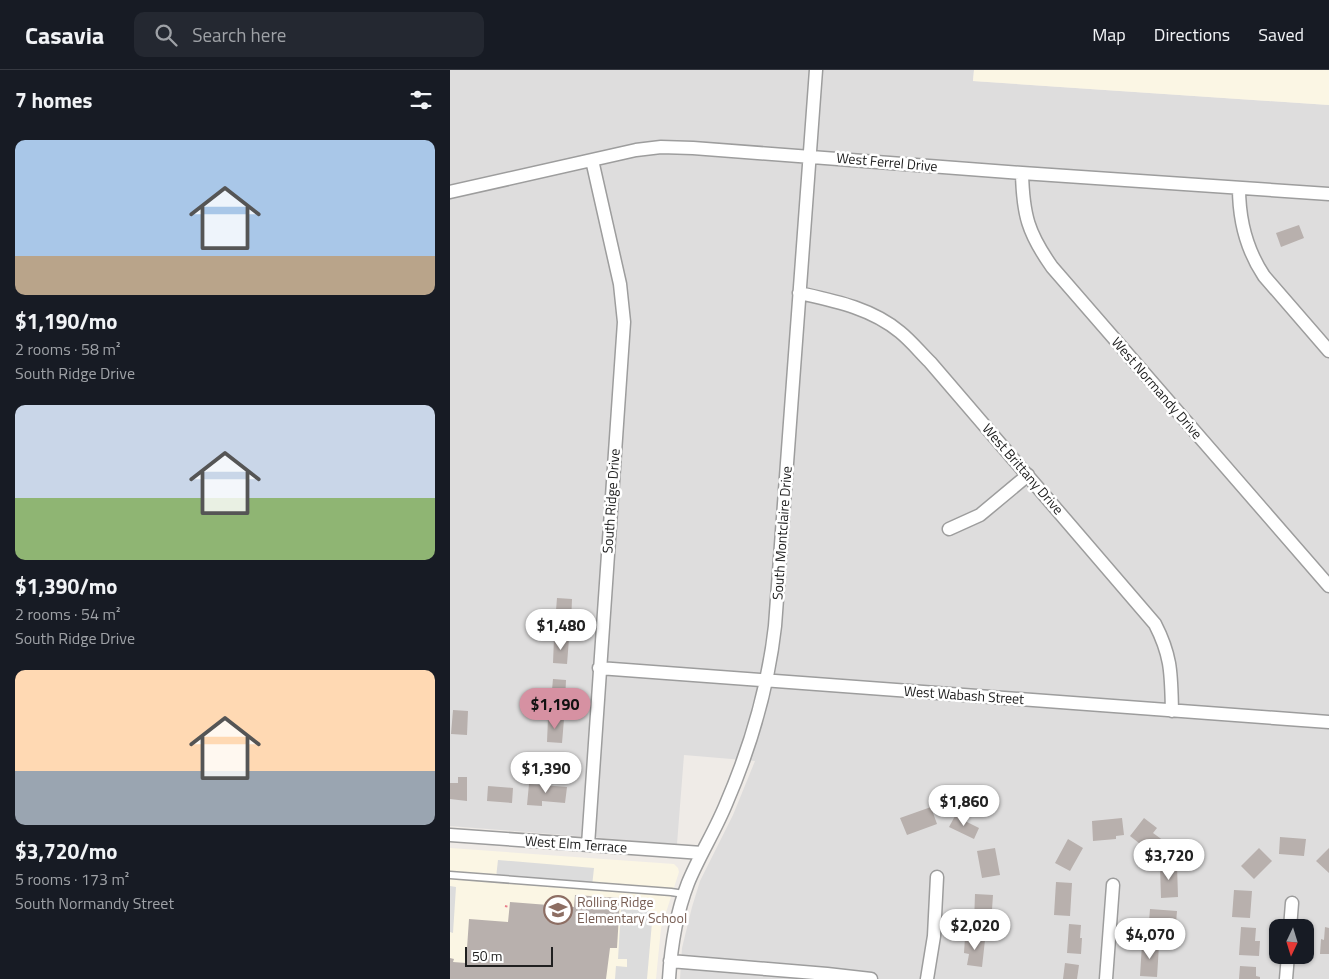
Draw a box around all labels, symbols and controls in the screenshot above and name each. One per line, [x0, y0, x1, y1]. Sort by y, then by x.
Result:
search box [134, 12, 484, 57]
text: Casavia [25, 17, 104, 53]
text: Search here [192, 20, 286, 49]
icon: search [152, 21, 180, 49]
text: Map [1092, 21, 1126, 48]
text: Directions [1154, 21, 1230, 48]
text: Saved [1258, 21, 1304, 48]
text: 7 homes [15, 84, 92, 116]
icon: filters [407, 86, 435, 114]
street label: West Ferrel Drive [836, 147, 938, 176]
icon: home [180, 173, 270, 263]
text: $1,190/mo [15, 305, 117, 337]
street label: West Normandy Drive [1107, 332, 1208, 443]
text: 2 rooms · 58 m² [15, 337, 120, 361]
text: South Ridge Drive [15, 361, 135, 385]
street label: West Brittany Drive [978, 418, 1069, 519]
icon: home [180, 438, 270, 528]
street label: South Ridge Drive [596, 448, 625, 554]
street label: South Montclaire Drive [766, 465, 797, 601]
text: $1,390/mo [15, 570, 117, 602]
text: 2 rooms · 54 m² [15, 602, 120, 626]
pin: $1,480 [520, 608, 602, 651]
text: $1,480 [536, 613, 586, 637]
text: South Ridge Drive [15, 626, 135, 650]
street label: West Wabash Street [903, 680, 1025, 709]
pin: $1,190 [514, 688, 596, 730]
text: $1,190 [530, 692, 580, 716]
icon: home [180, 703, 270, 793]
pin: $1,390 [505, 752, 587, 794]
text: $1,390 [521, 756, 571, 780]
pin: $1,860 [923, 784, 1005, 827]
text: $1,860 [939, 789, 989, 813]
street label: West Elm Terrace [524, 829, 628, 858]
text: $3,720/mo [15, 835, 117, 867]
pin: $3,720 [1128, 838, 1210, 881]
text: $3,720 [1144, 843, 1194, 867]
text: 5 rooms · 173 m² [15, 867, 129, 891]
text: South Normandy Street [15, 891, 174, 915]
place label: Rolling Ridge Elementary School [577, 891, 687, 928]
school or university icon: Rolling Ridge Elementary School [543, 895, 573, 925]
pin: $2,020 [934, 908, 1016, 951]
text: $2,020 [950, 913, 1000, 937]
pin: $4,070 [1109, 918, 1191, 960]
north arrow [1269, 919, 1314, 964]
map controls [1269, 919, 1314, 964]
text: $4,070 [1125, 922, 1175, 946]
scale bar [465, 944, 552, 967]
text: 50 m [472, 945, 502, 966]

